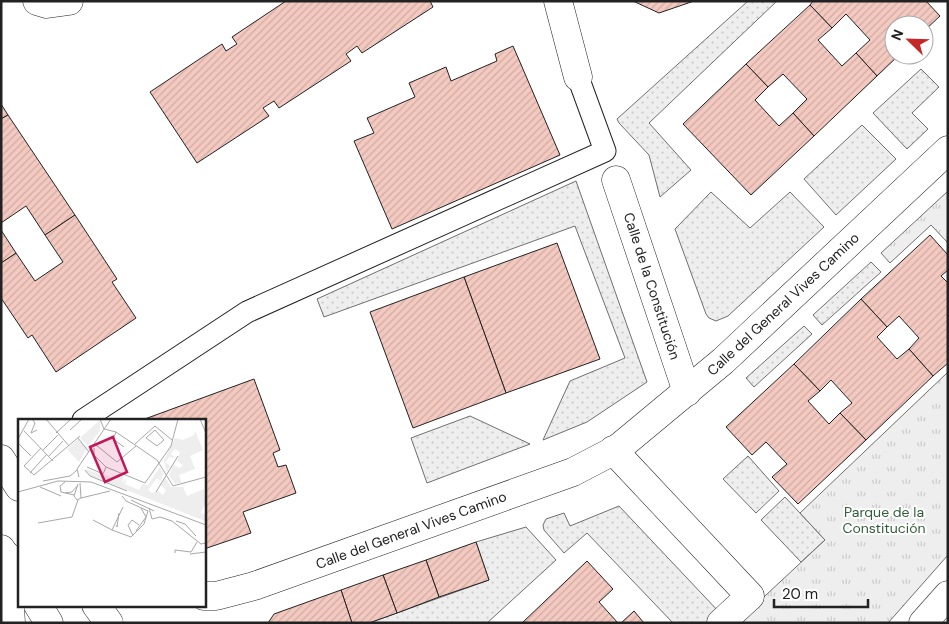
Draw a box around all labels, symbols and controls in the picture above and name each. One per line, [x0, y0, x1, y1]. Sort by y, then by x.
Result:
north arrow [884, 15, 934, 65]
text: N [887, 27, 907, 43]
street label: Calle de la Constitución [620, 210, 684, 362]
street label: Calle del General Vives Camino [703, 229, 863, 379]
inset map [18, 419, 205, 606]
street label: Calle del General Vives Camino [313, 487, 509, 573]
park label: Parque de la Constitución [842, 503, 926, 537]
scale bar [774, 576, 868, 608]
text: 20 m [782, 584, 818, 604]

